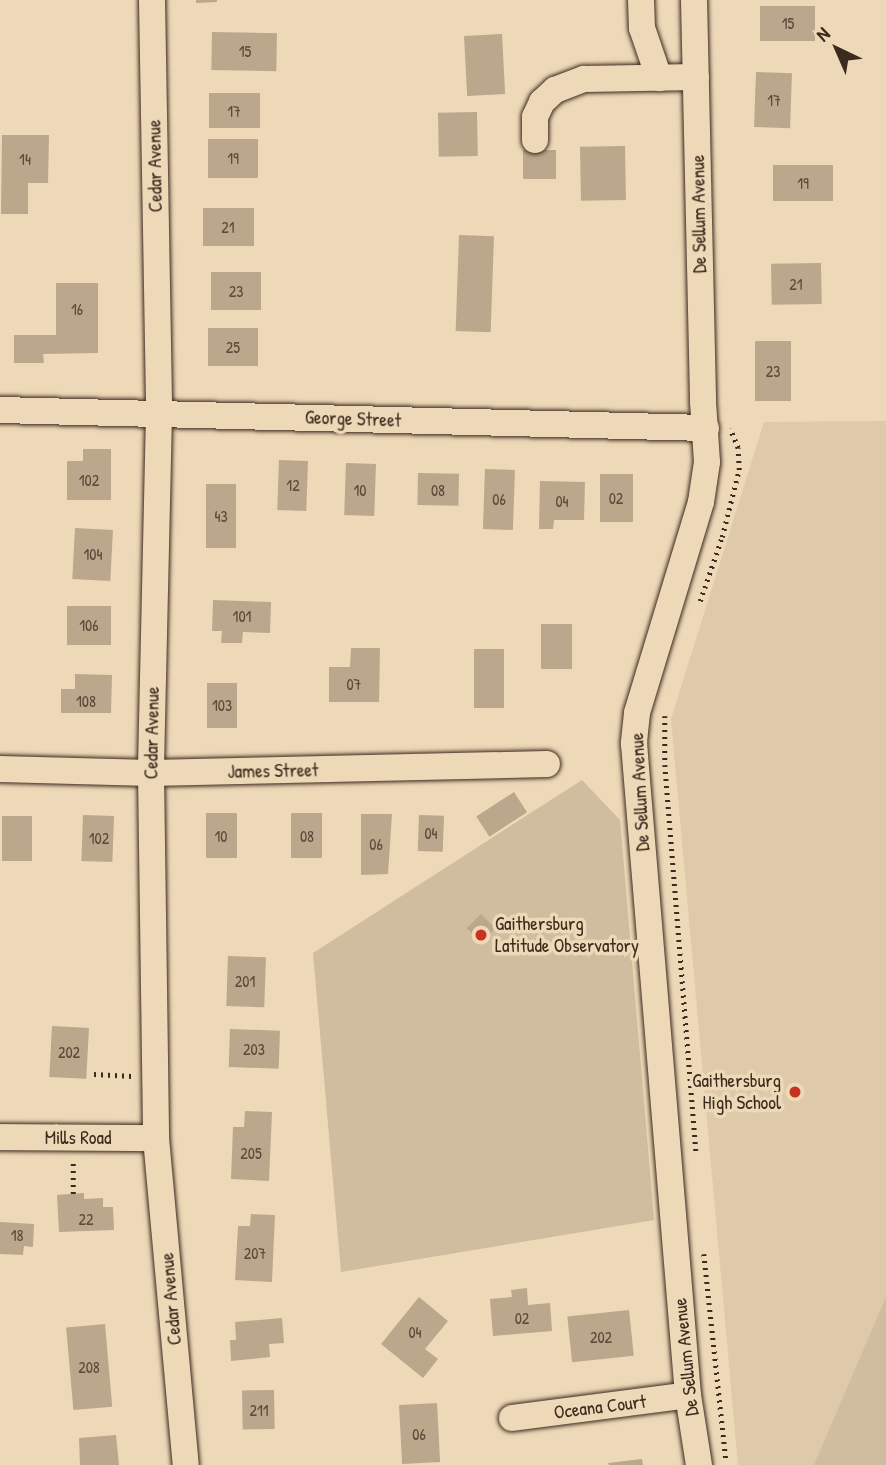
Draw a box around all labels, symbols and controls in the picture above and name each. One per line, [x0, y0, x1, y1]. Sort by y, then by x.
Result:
house number: 15 [782, 13, 794, 33]
north arrow [802, 14, 872, 84]
text: N [810, 21, 835, 47]
house number: 15 [239, 41, 251, 61]
house number: 17 [767, 90, 781, 110]
house number: 17 [227, 101, 241, 121]
street label: Cedar Avenue [143, 119, 167, 213]
house number: 19 [227, 148, 239, 168]
house number: 14 [19, 149, 31, 169]
street label: De Sellum Avenue [687, 155, 711, 273]
house number: 19 [797, 173, 809, 193]
house number: 21 [221, 217, 235, 237]
house number: 21 [789, 274, 803, 294]
house number: 23 [229, 281, 243, 301]
house number: 16 [71, 299, 83, 319]
house number: 25 [226, 337, 240, 357]
house number: 23 [766, 361, 780, 381]
street label: George Street [304, 406, 402, 432]
house number: 102 [79, 470, 99, 490]
house number: 12 [286, 475, 300, 495]
house number: 10 [354, 480, 366, 500]
house number: 08 [431, 480, 445, 500]
house number: 02 [609, 488, 623, 508]
house number: 06 [492, 489, 506, 509]
house number: 04 [555, 491, 569, 511]
house number: 43 [214, 506, 228, 526]
house number: 104 [84, 544, 102, 564]
house number: 101 [233, 606, 251, 626]
house number: 106 [79, 615, 99, 635]
house number: 07 [346, 674, 362, 694]
street label: Cedar Avenue [140, 686, 164, 780]
house number: 108 [76, 691, 96, 711]
house number: 103 [212, 695, 232, 715]
street label: De Sellum Avenue [626, 732, 654, 852]
street label: James Street [227, 759, 319, 783]
house number: 04 [424, 823, 438, 843]
house number: 10 [215, 826, 227, 846]
house number: 08 [300, 826, 314, 846]
house number: 102 [89, 828, 109, 848]
house number: 06 [369, 834, 383, 854]
place label: Gaithersburg Latitude Observatory [495, 913, 639, 957]
marker: Gaithersburg Latitude Observatory [473, 927, 489, 943]
house number: 201 [235, 971, 255, 991]
house number: 203 [243, 1039, 265, 1059]
house number: 202 [58, 1042, 80, 1062]
place label: Gaithersburg High School [692, 1070, 781, 1114]
marker: Gaithersburg High School [787, 1084, 803, 1100]
street label: Mills Road [45, 1127, 111, 1149]
house number: 205 [240, 1143, 262, 1163]
house number: 22 [79, 1209, 93, 1229]
house number: 18 [11, 1225, 23, 1245]
house number: 207 [244, 1243, 266, 1263]
street label: Cedar Avenue [156, 1252, 186, 1346]
street label: De Sellum Avenue [668, 1297, 704, 1417]
house number: 02 [515, 1308, 529, 1328]
house number: 04 [408, 1322, 422, 1342]
house number: 202 [590, 1327, 612, 1347]
house number: 208 [78, 1357, 100, 1377]
street label: Oceana Court [553, 1390, 647, 1424]
house number: 211 [249, 1400, 269, 1420]
house number: 06 [412, 1424, 426, 1444]

